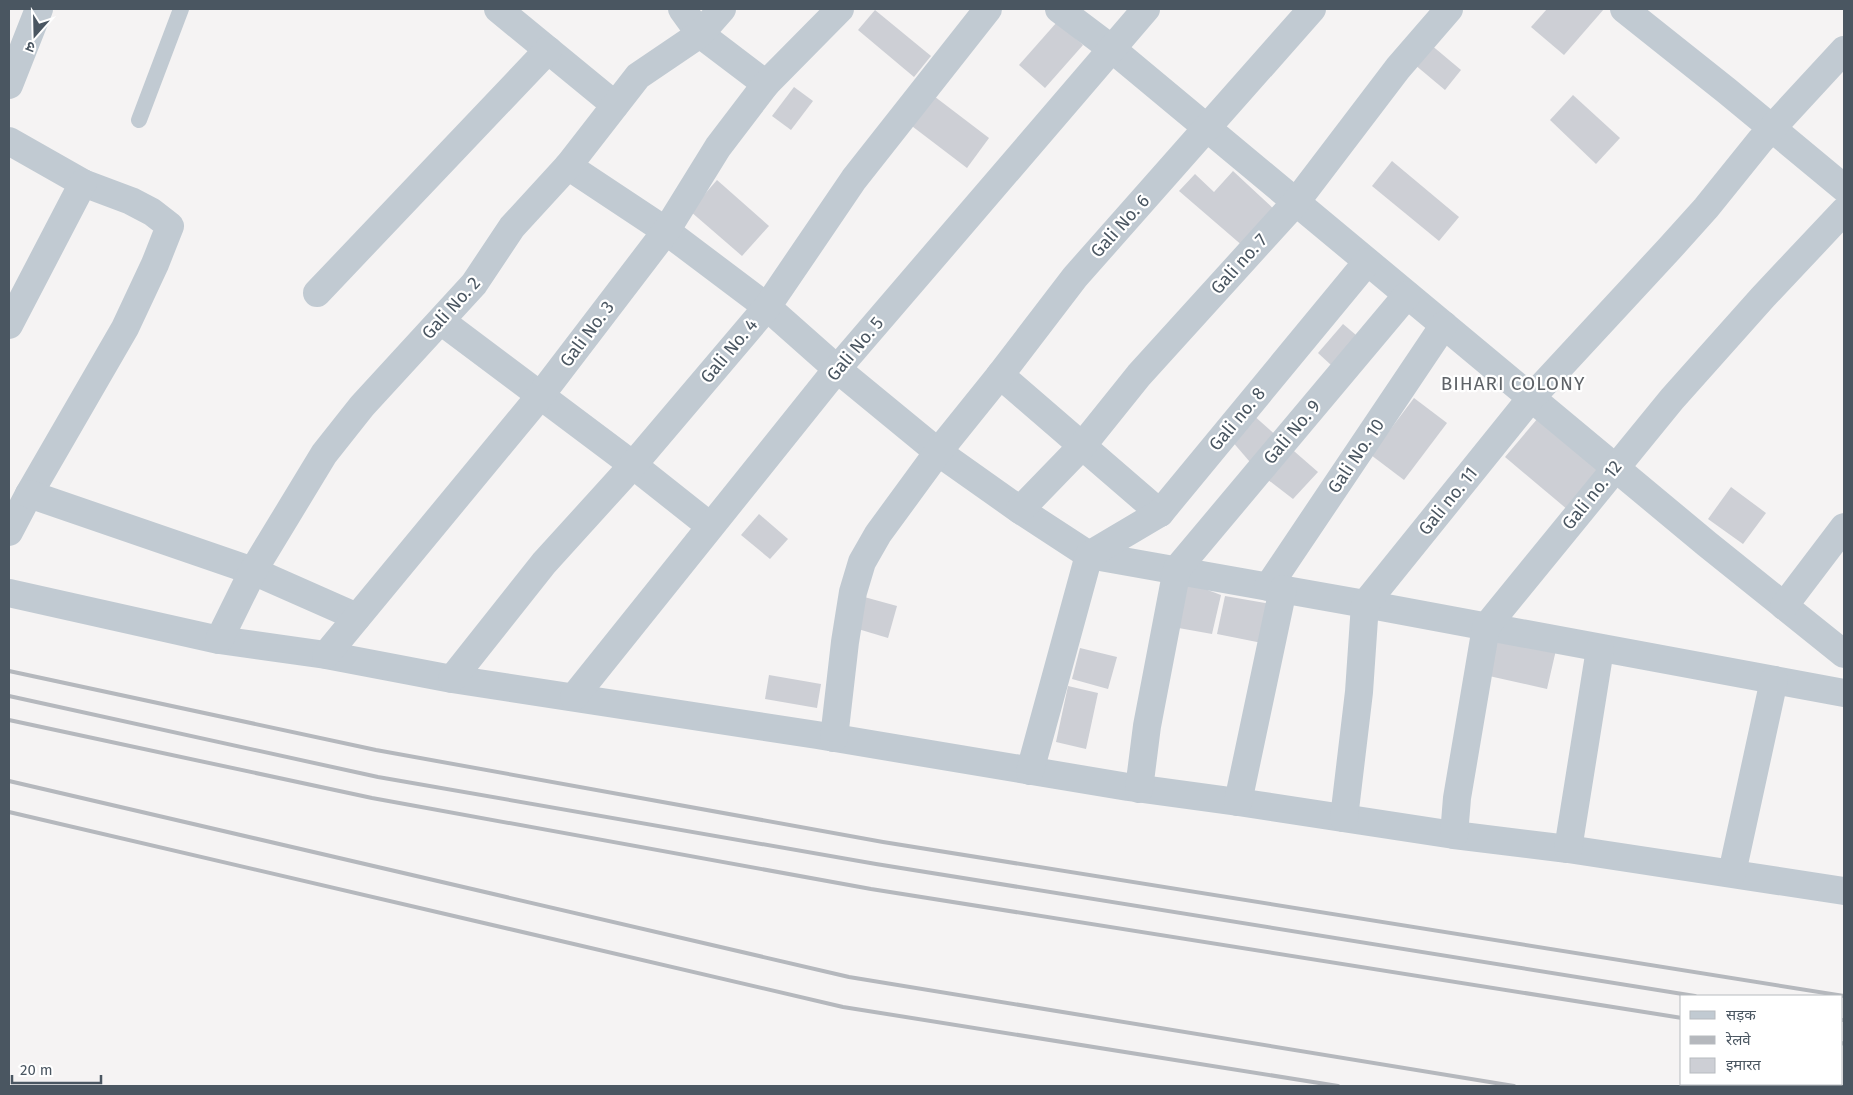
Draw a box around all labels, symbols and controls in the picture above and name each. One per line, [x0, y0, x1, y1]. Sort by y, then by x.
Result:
north arrow [10, 10, 60, 60]
text: उ [23, 37, 37, 56]
street label: Gali No. 6 [1086, 190, 1154, 262]
street label: Gali no. 7 [1206, 229, 1272, 299]
street label: Gali No. 2 [417, 272, 485, 344]
street label: Gali No. 3 [555, 297, 619, 371]
street label: Gali No. 5 [822, 313, 888, 385]
street label: Gali No. 4 [696, 314, 763, 388]
district label: BIHARI COLONY [1441, 372, 1585, 395]
street label: Gali no. 8 [1204, 383, 1270, 455]
street label: Gali No. 9 [1259, 395, 1325, 469]
street label: Gali No. 10 [1323, 414, 1389, 498]
street label: Gali no. 12 [1557, 456, 1627, 534]
street label: Gali no. 11 [1414, 462, 1482, 540]
legend [1680, 995, 1843, 1085]
text: सड़क [1726, 1006, 1756, 1024]
text: रेलवे [1725, 1031, 1751, 1049]
scale bar [12, 1052, 101, 1084]
text: इमारत [1726, 1056, 1761, 1074]
text: 20 m [20, 1061, 53, 1079]

